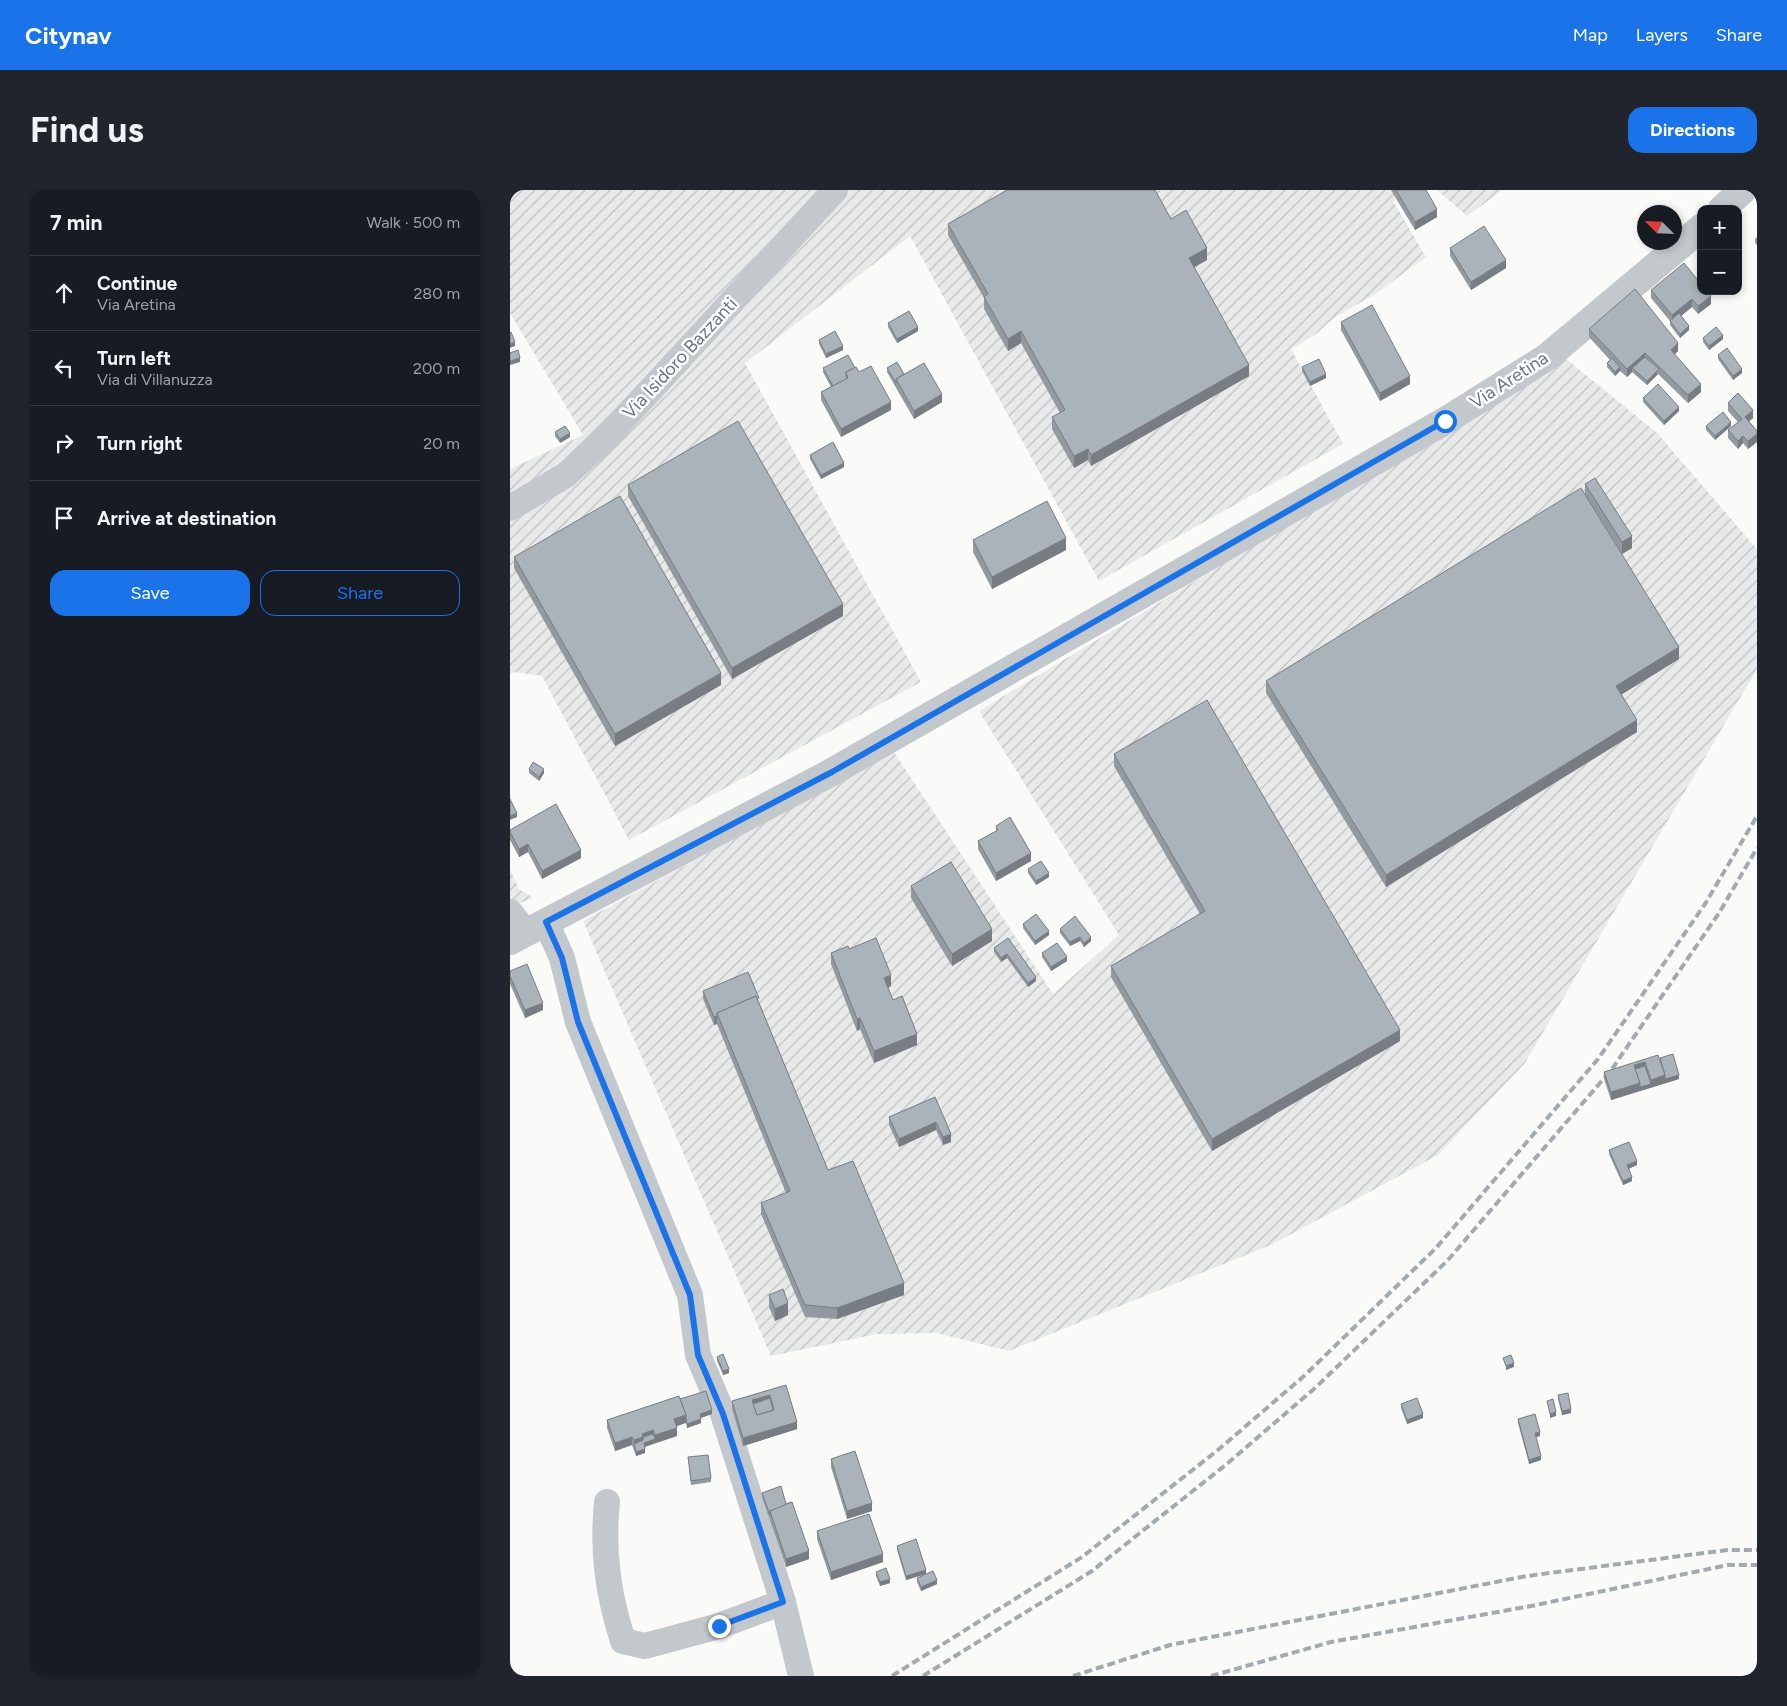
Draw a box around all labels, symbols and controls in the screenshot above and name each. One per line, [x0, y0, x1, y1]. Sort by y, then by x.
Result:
text: Citynav [25, 21, 112, 50]
text: Map [1573, 24, 1608, 46]
text: Layers [1636, 24, 1688, 46]
text: Share [1716, 24, 1762, 46]
button: Directions [1628, 107, 1757, 153]
text: Find us [30, 109, 144, 151]
north arrow [1637, 205, 1682, 250]
map controls [1697, 205, 1742, 295]
button: + [1697, 205, 1742, 250]
text: 7 min [50, 210, 102, 235]
text: Walk · 500 m [367, 213, 460, 232]
button: − [1697, 250, 1742, 295]
text: Continue [97, 272, 177, 295]
icon: ahead [50, 279, 78, 307]
text: 280 m [413, 284, 460, 303]
street label: Via Isidoro Bazzanti [618, 293, 742, 423]
text: Via Aretina [97, 295, 176, 314]
text: Turn left [97, 347, 171, 370]
street label: Via Aretina [1466, 347, 1552, 413]
icon: left [50, 354, 78, 382]
text: 200 m [413, 359, 460, 378]
text: Via di Villanuzza [97, 370, 213, 389]
route start [1434, 410, 1457, 433]
icon: right [50, 429, 78, 457]
text: Turn right [97, 432, 183, 455]
text: 20 m [423, 434, 460, 453]
icon: arrive [50, 504, 78, 532]
text: Arrive at destination [97, 507, 276, 530]
button: Save [50, 570, 250, 616]
button: Share [260, 570, 460, 616]
route end [708, 1615, 731, 1638]

